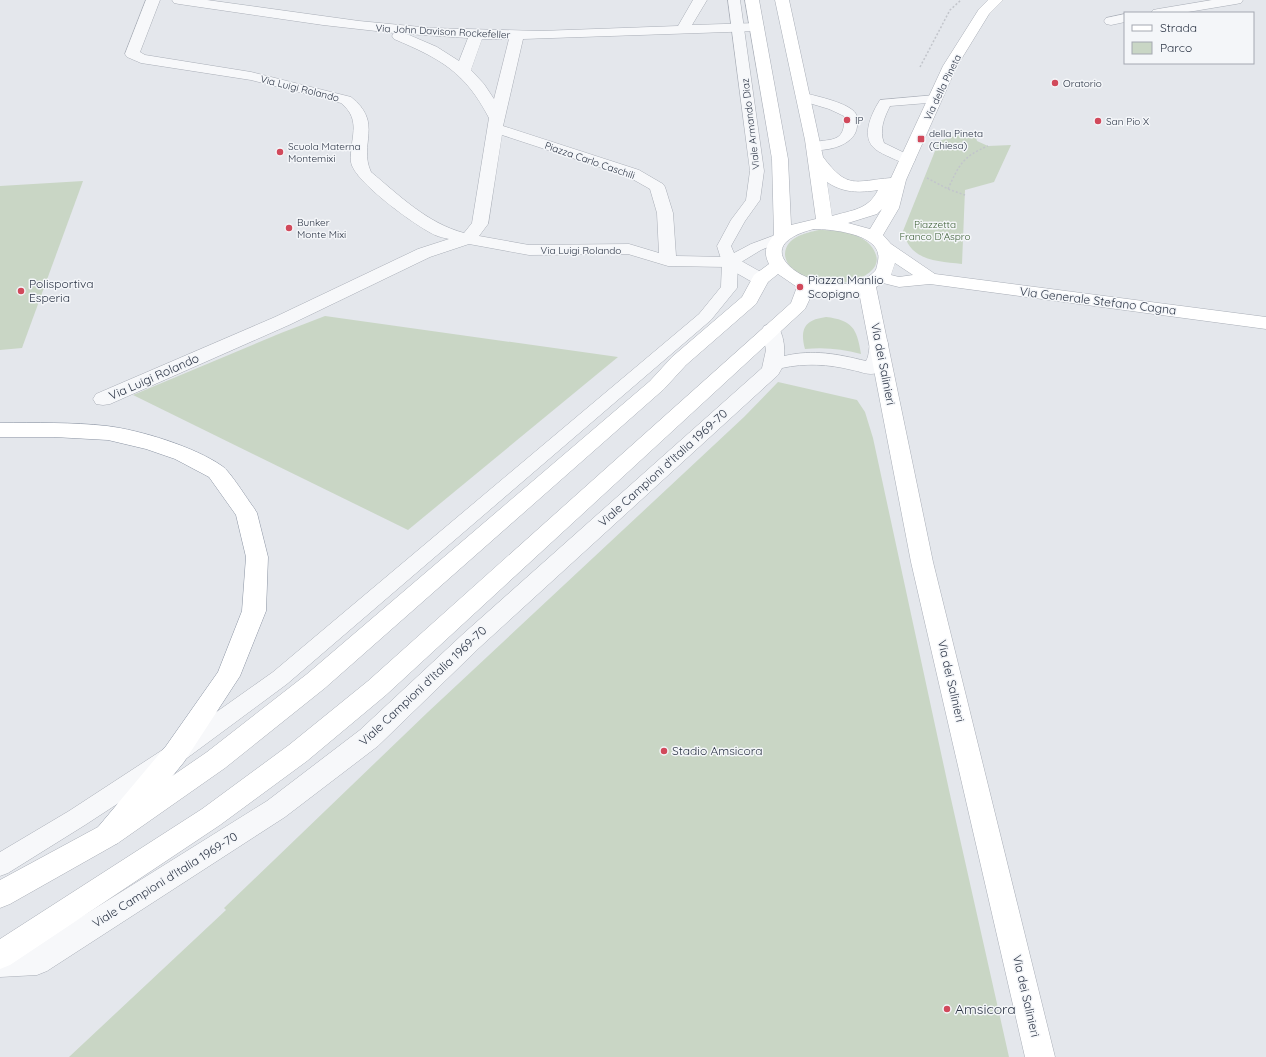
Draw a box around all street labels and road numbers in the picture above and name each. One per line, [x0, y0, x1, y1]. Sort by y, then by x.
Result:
street label: Via John Davison Rockefeller [375, 21, 511, 42]
street label: Via della Pineta [921, 52, 964, 122]
street label: Via Luigi Rolando [259, 72, 341, 105]
street label: Viale Armando Diaz [738, 77, 763, 170]
street label: Piazza Carlo Caschili [543, 139, 637, 182]
street label: Via Luigi Rolando [541, 244, 621, 257]
street label: Via Generale Stefano Cagna [1019, 283, 1177, 318]
street label: Via dei Salinieri [868, 321, 899, 406]
street label: Via Luigi Rolando [106, 350, 201, 403]
street label: Viale Campioni d'Italia 1969-70 [595, 406, 730, 530]
street label: Viale Campioni d'Italia 1969-70 [356, 623, 489, 749]
street label: Via dei Salinieri [935, 638, 968, 723]
street label: Viale Campioni d'Italia 1969-70 [89, 829, 240, 931]
street label: Via dei Salinieri [1010, 953, 1043, 1038]

